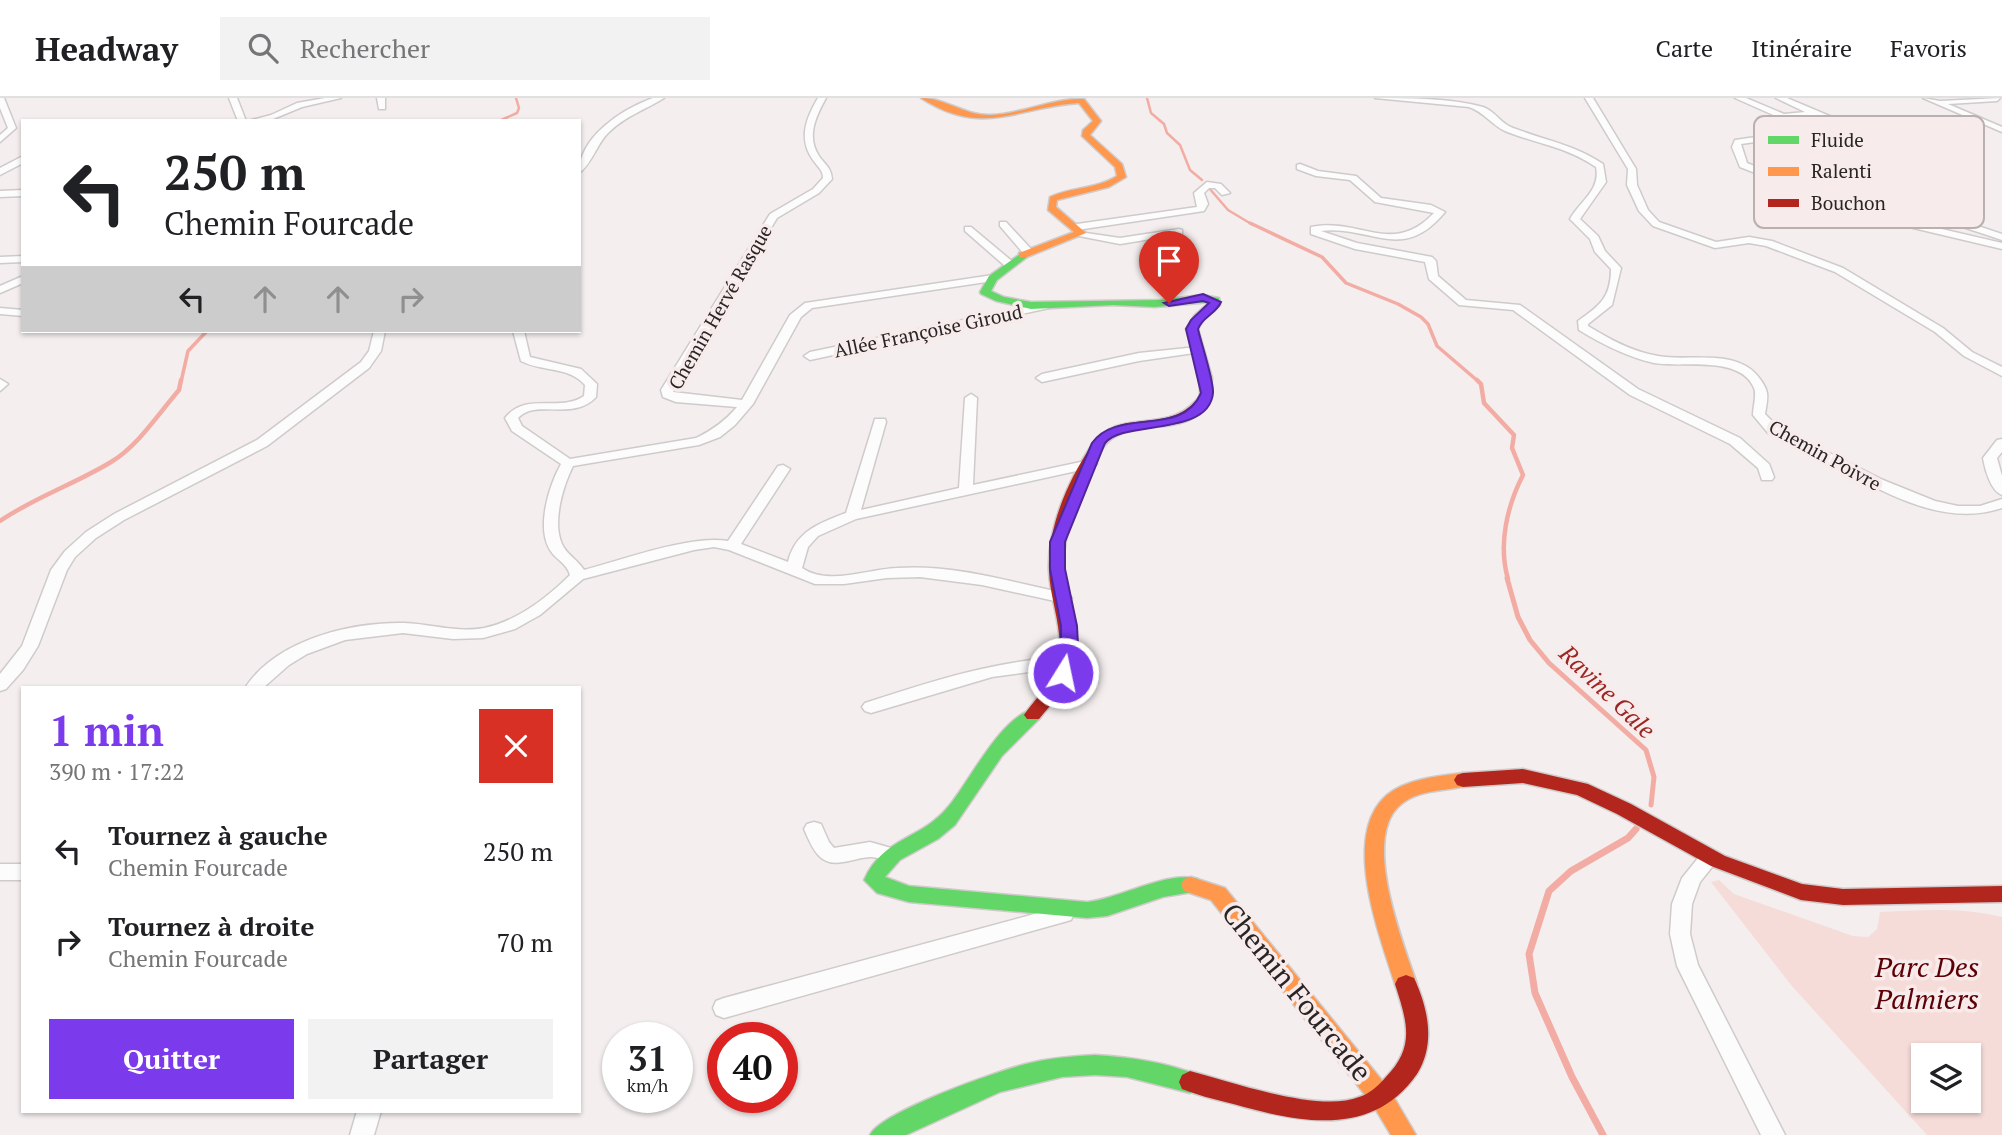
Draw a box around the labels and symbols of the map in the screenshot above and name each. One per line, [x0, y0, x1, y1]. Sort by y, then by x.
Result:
legend [1754, 116, 1984, 228]
text: Fluide [1811, 127, 1864, 152]
text: Ralenti [1811, 158, 1872, 183]
text: Bouchon [1811, 190, 1886, 215]
street label: Chemin Hervé Rasque [662, 220, 777, 394]
pin [1139, 231, 1199, 303]
street label: Allée Françoise Giroud [831, 298, 1025, 363]
street label: Chemin Poivre [1765, 413, 1886, 496]
position arrow [1026, 636, 1100, 710]
water label: Ravine Gale [1552, 637, 1663, 745]
street label: Chemin Fourcade [1214, 895, 1381, 1088]
park label: Parc Des Palmiers [1874, 948, 1979, 1017]
speed limit sign: 40 [707, 1022, 798, 1113]

